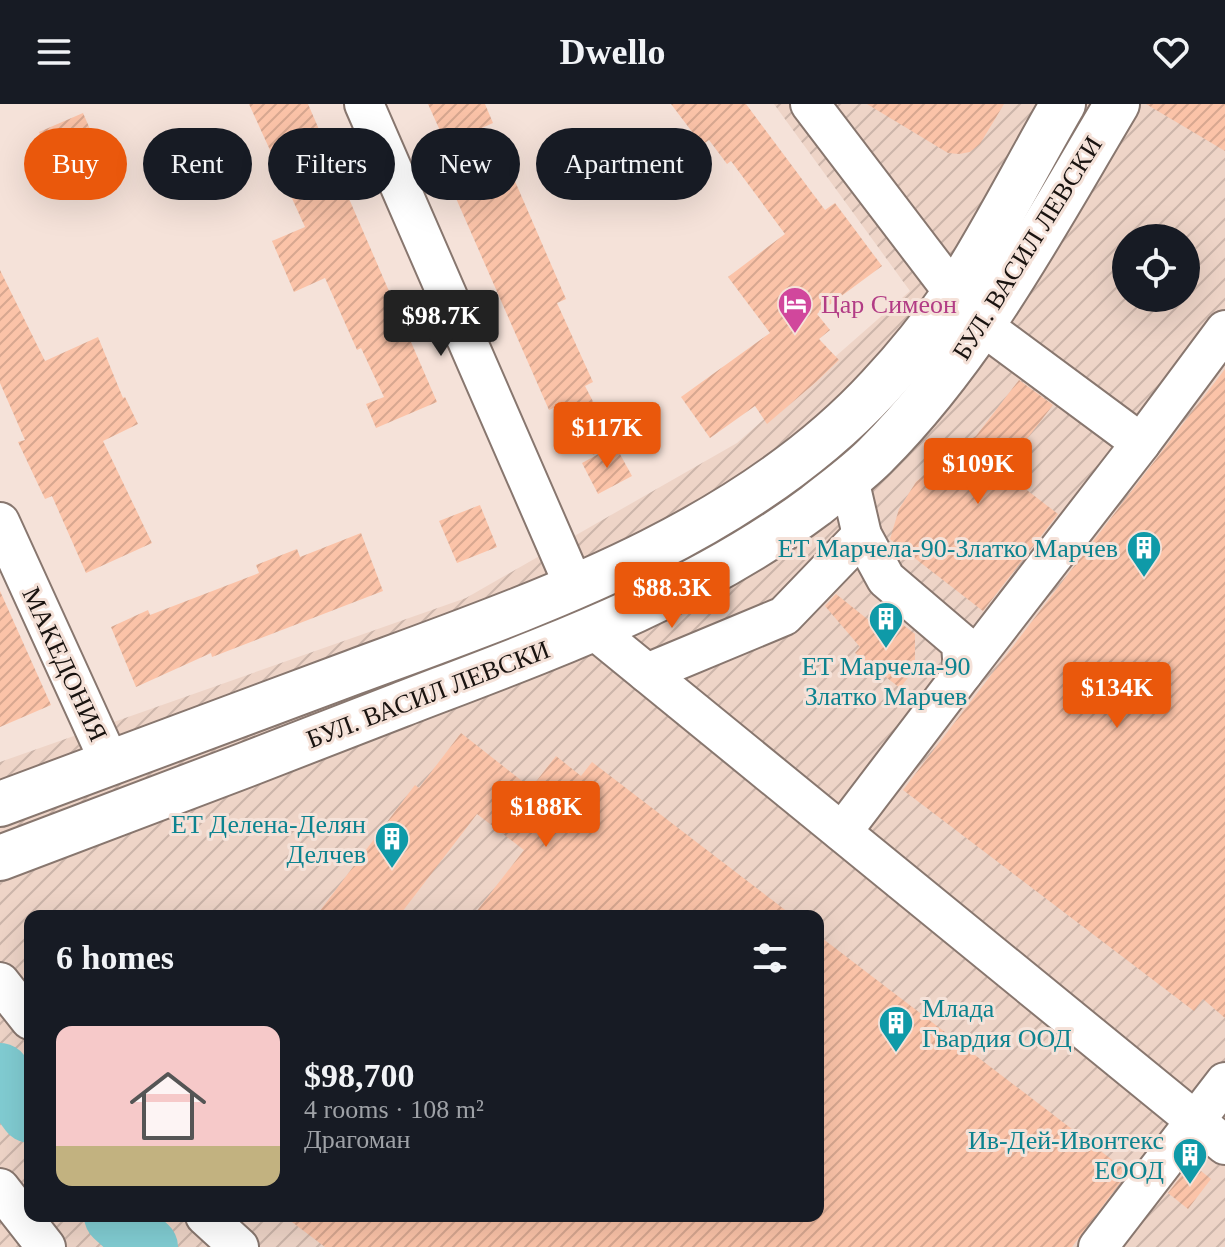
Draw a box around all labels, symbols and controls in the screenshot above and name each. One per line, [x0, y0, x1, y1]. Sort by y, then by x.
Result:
icon: menu [32, 30, 76, 74]
icon: heart [1149, 30, 1193, 74]
text: Dwello [560, 32, 665, 72]
chip: Buy [24, 128, 127, 200]
chip: Rent [143, 128, 252, 200]
chip: Filters [268, 128, 395, 200]
chip: New [411, 128, 520, 200]
chip: Apartment [536, 128, 712, 200]
street label: БУЛ. ВАСИЛ ЛЕВСКИ [947, 131, 1108, 365]
map controls [1112, 224, 1200, 312]
button: locate [1112, 224, 1200, 312]
hotel icon: Цар Симеон [776, 285, 814, 335]
pin: $98.7K [376, 290, 506, 358]
place label: Цар Симеон [821, 290, 957, 319]
text: $98.7K [402, 301, 480, 330]
pin: $117K [551, 402, 663, 470]
text: $117K [572, 413, 642, 442]
pin: $109K [922, 438, 1034, 506]
text: $109K [942, 449, 1014, 478]
building icon: ЕТ Марчела-90-Златко Марчев [1125, 529, 1163, 579]
place label: ЕТ Марчела-90-Златко Марчев [778, 534, 1118, 563]
pin: $88.3K [607, 562, 737, 630]
text: $88.3K [633, 573, 711, 602]
street label: МАКЕДОНИЯ [16, 583, 113, 746]
building icon: ЕТ Марчела-90 Златко Марчев [867, 600, 905, 650]
street label: БУЛ. ВАСИЛ ЛЕВСКИ [303, 635, 554, 754]
place label: ЕТ Марчела-90 Златко Марчев [801, 652, 971, 711]
pin: $134K [1061, 662, 1173, 730]
text: $134K [1081, 673, 1153, 702]
pin: $188K [490, 781, 602, 849]
text: $188K [510, 792, 582, 821]
place label: ЕТ Делена-Делян Делчев [171, 810, 366, 869]
building icon: ЕТ Делена-Делян Делчев [373, 820, 411, 870]
icon: filters [748, 936, 792, 980]
text: 6 homes [56, 939, 174, 976]
place label: Млада Гвардия ООД [922, 994, 1072, 1053]
building icon: Млада Гвардия ООД [877, 1004, 915, 1054]
text: $98,700 [304, 1057, 415, 1094]
icon: home [120, 1058, 216, 1154]
text: 4 rooms · 108 m² [304, 1095, 484, 1124]
text: Драгоман [304, 1125, 411, 1154]
place label: Ив-Дей-Ивонтекс ЕООД [968, 1126, 1164, 1185]
building icon: Ив-Дей-Ивонтекс ЕООД [1171, 1136, 1209, 1186]

